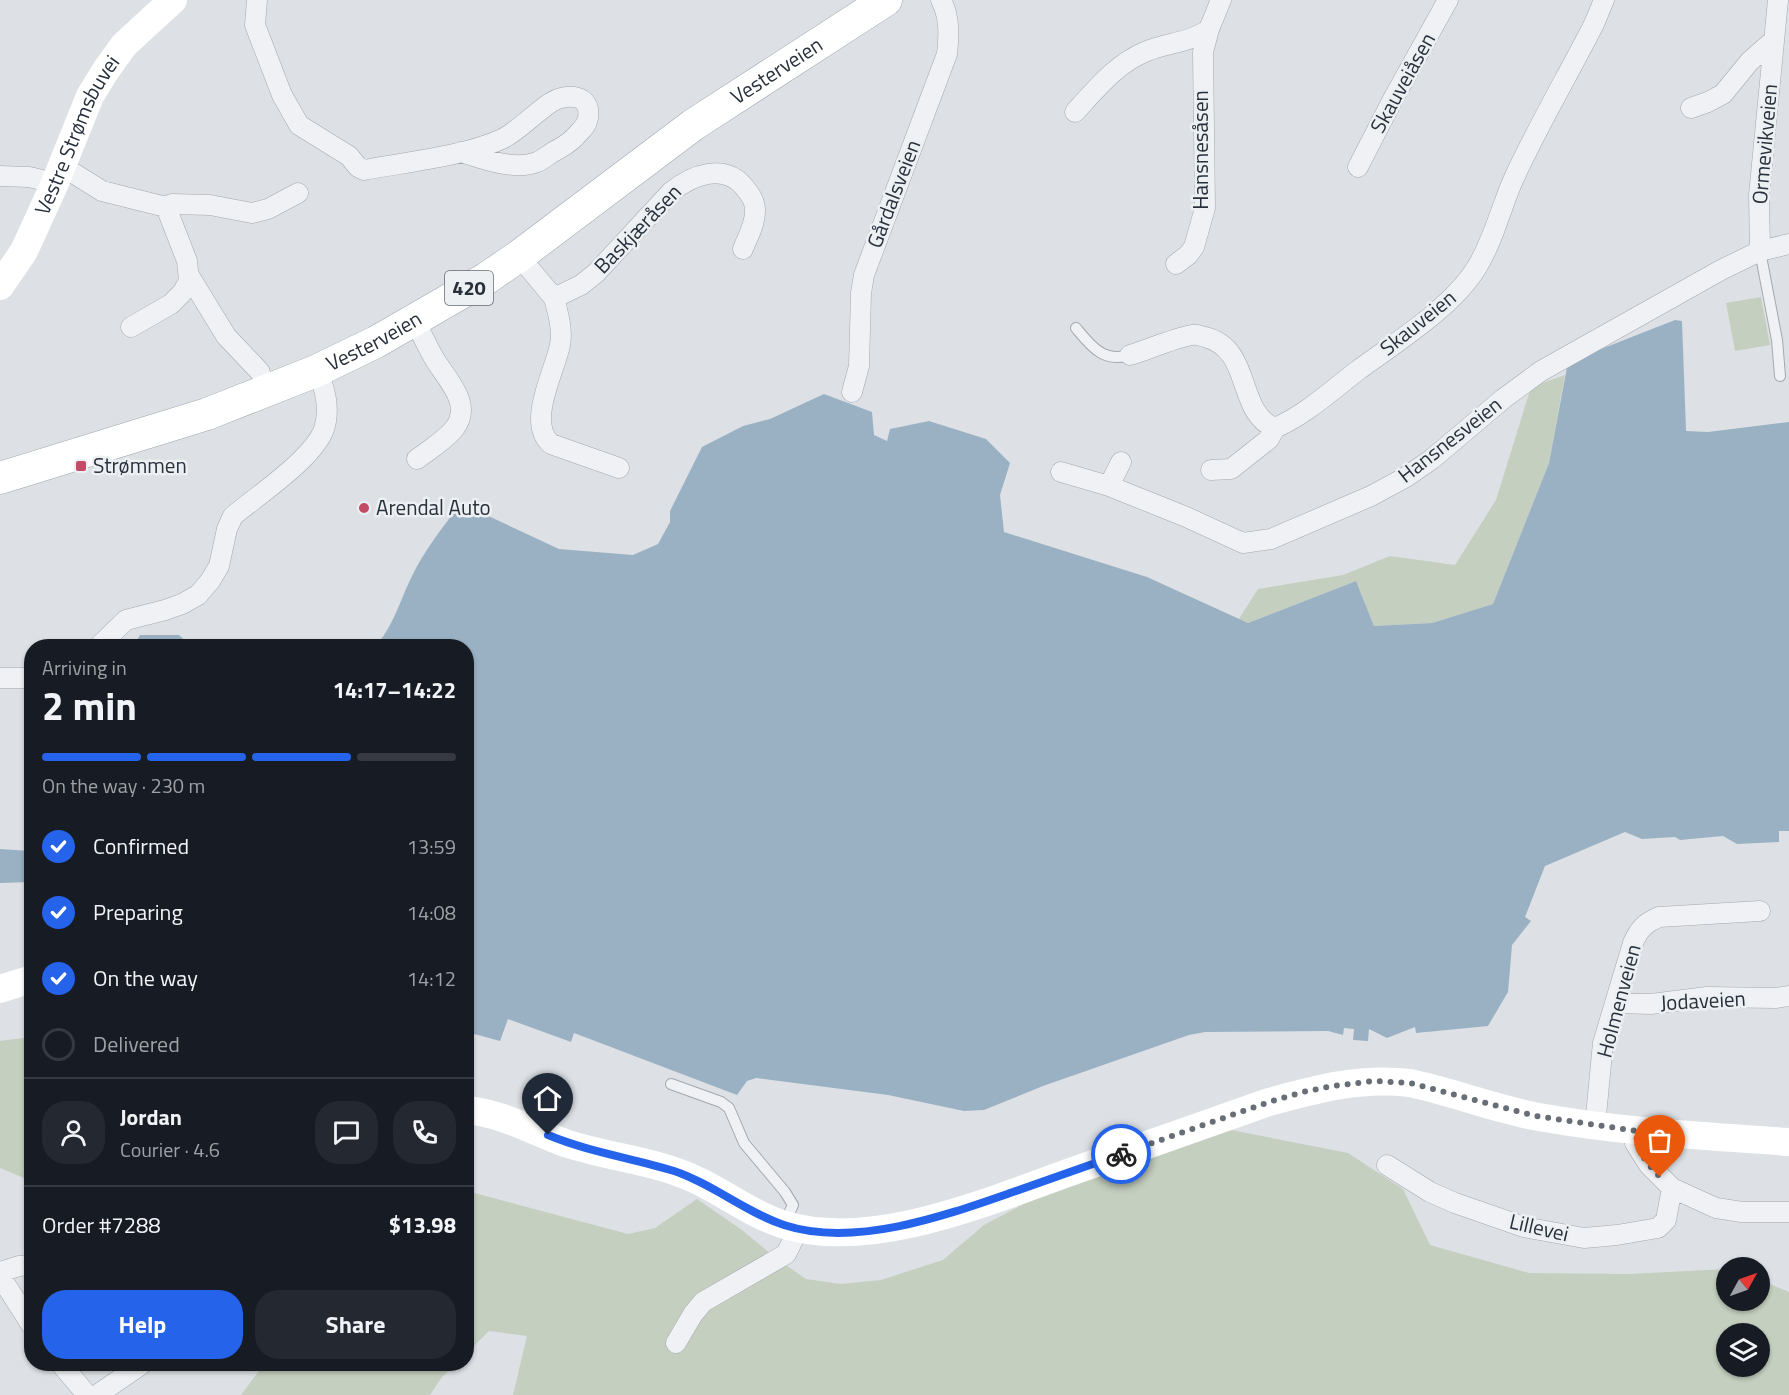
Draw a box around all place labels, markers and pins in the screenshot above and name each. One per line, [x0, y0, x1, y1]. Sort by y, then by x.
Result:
place label: Strømmen [93, 449, 187, 481]
marker: Strømmen [74, 459, 88, 473]
place label: Arendal Auto [376, 491, 491, 523]
marker: Arendal Auto [357, 501, 371, 515]
pin [522, 1073, 573, 1135]
pin [1634, 1115, 1685, 1177]

